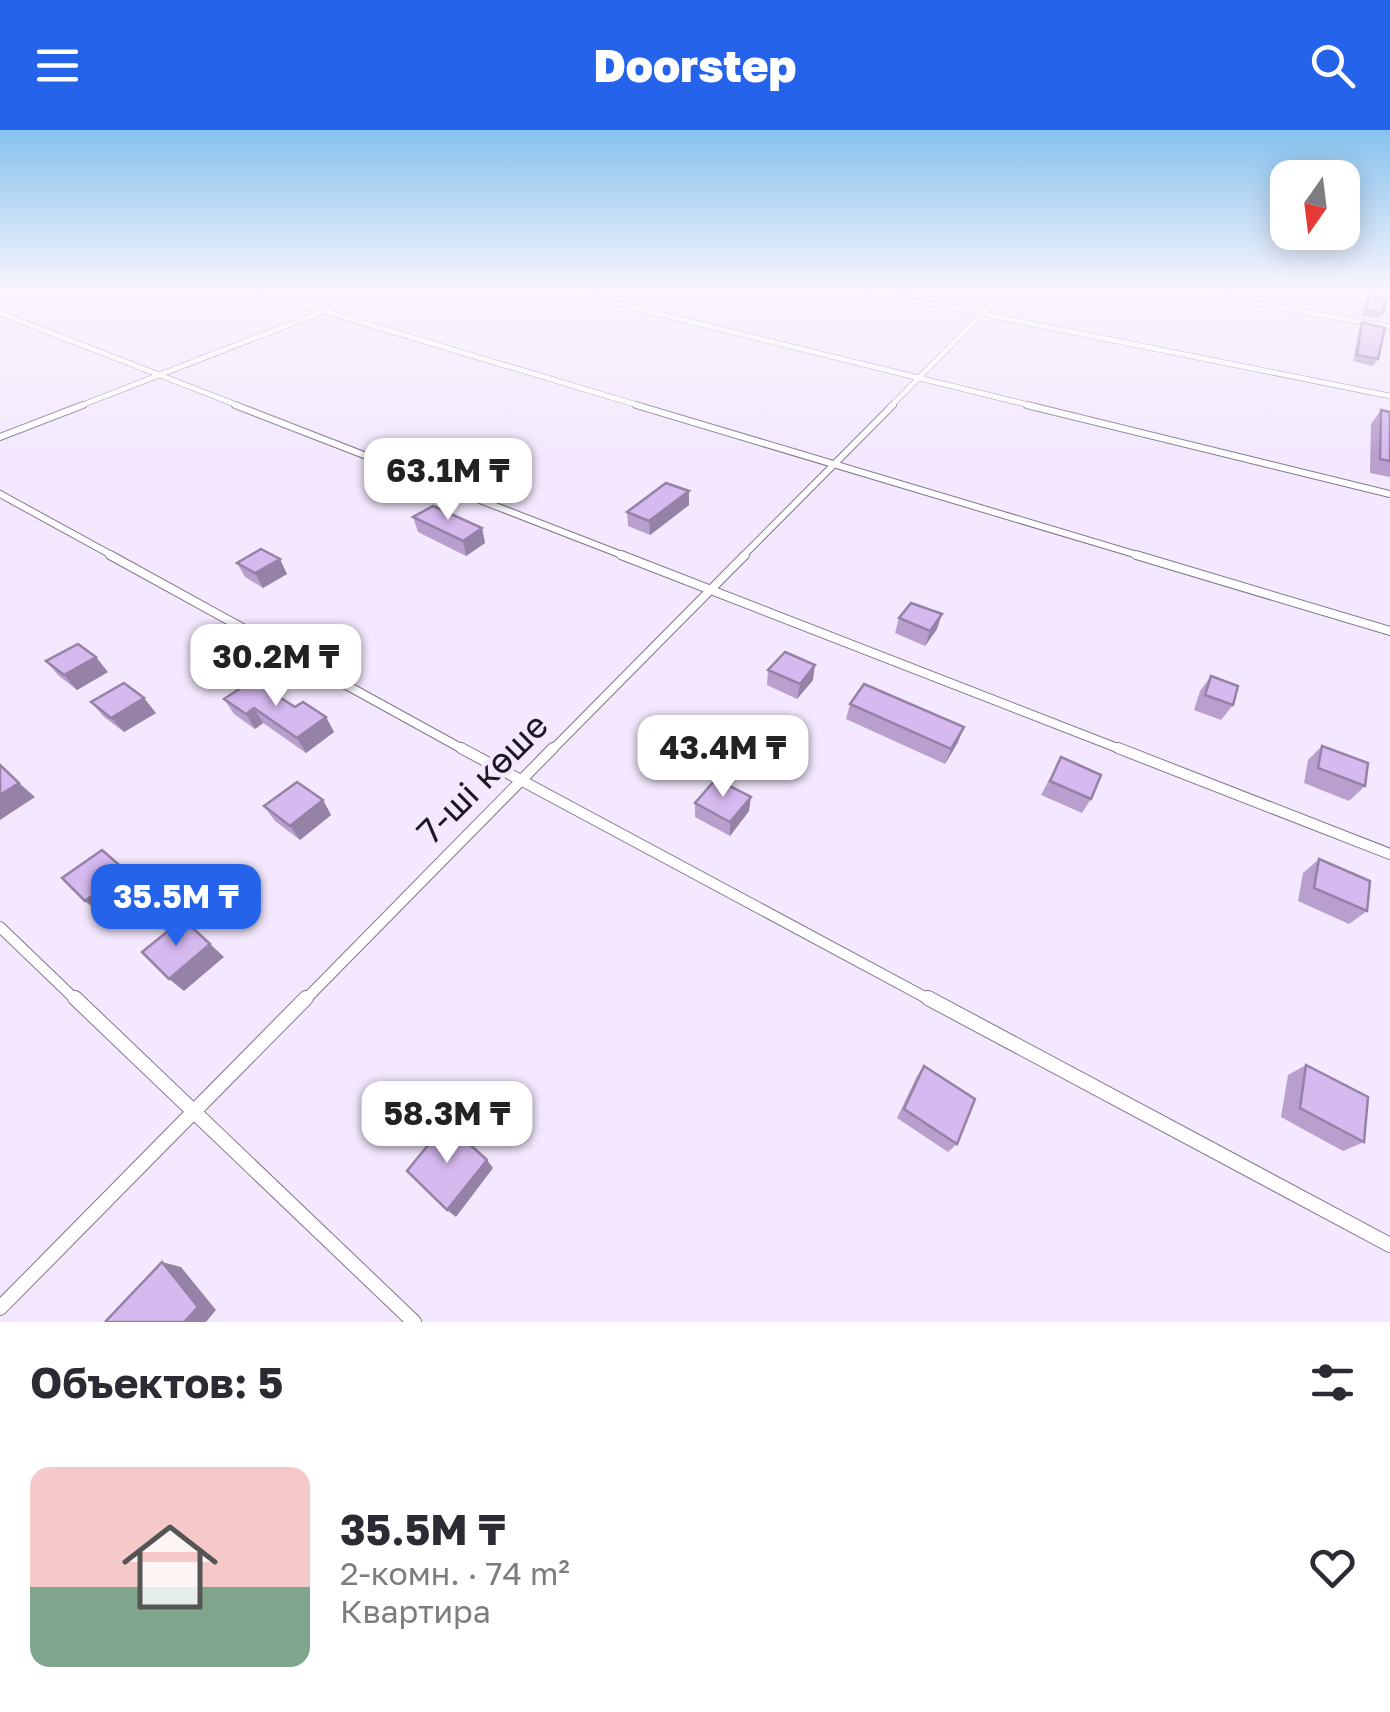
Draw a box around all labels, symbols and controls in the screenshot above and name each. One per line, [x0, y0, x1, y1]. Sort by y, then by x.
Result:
icon: menu [30, 38, 85, 93]
text: Doorstep [594, 38, 796, 92]
icon: search [1305, 38, 1360, 93]
north arrow [1270, 160, 1360, 250]
map controls [1270, 160, 1360, 250]
pin: 63.1M ₸ [356, 438, 540, 523]
text: 63.1M ₸ [386, 451, 510, 489]
pin: 30.2M ₸ [184, 624, 368, 709]
text: 30.2M ₸ [212, 637, 340, 675]
street label: 7-ші көше [408, 704, 556, 852]
pin: 43.4M ₸ [631, 715, 815, 800]
text: 43.4M ₸ [659, 728, 787, 766]
pin: 35.5M ₸ [84, 864, 268, 949]
text: 35.5M ₸ [113, 877, 239, 915]
pin: 58.3M ₸ [355, 1081, 539, 1166]
text: 58.3M ₸ [383, 1094, 511, 1132]
icon: filters [1305, 1355, 1360, 1410]
text: Объектов: 5 [30, 1357, 283, 1407]
text: 35.5M ₸ [340, 1504, 505, 1554]
icon: home [110, 1507, 230, 1627]
icon: heart [1305, 1540, 1360, 1595]
text: 2-комн. · 74 m² [340, 1554, 570, 1592]
text: Квартира [340, 1592, 491, 1630]

